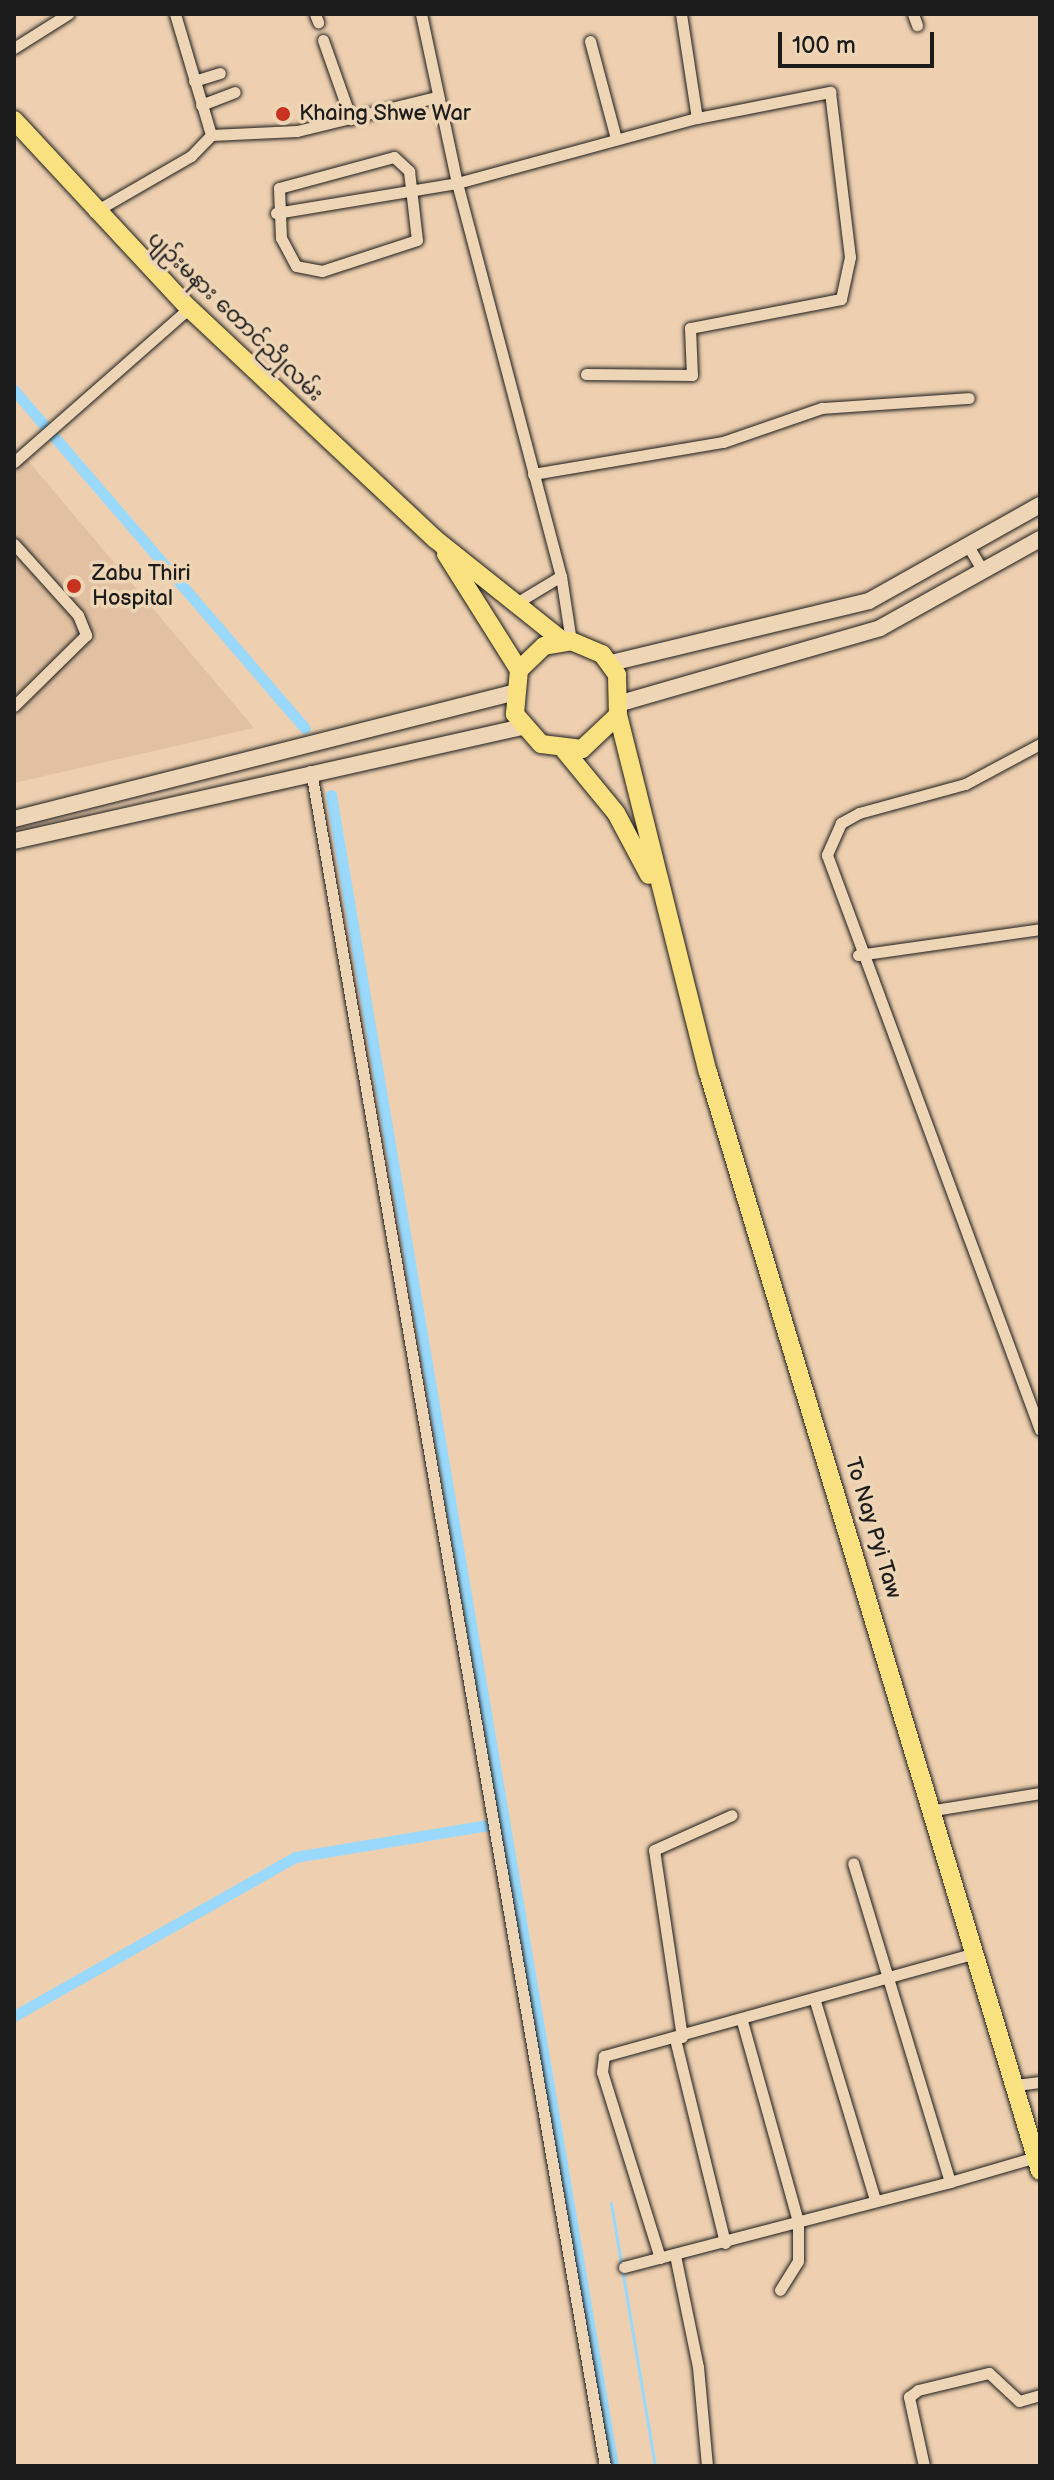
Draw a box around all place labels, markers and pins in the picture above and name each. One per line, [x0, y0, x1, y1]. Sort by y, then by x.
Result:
place label: Khaing Shwe War [299, 101, 472, 127]
marker: Khaing Shwe War [274, 105, 292, 123]
place label: Zabu Thiri Hospital [92, 560, 191, 612]
marker: Zabu Thiri Hospital [63, 575, 85, 597]

